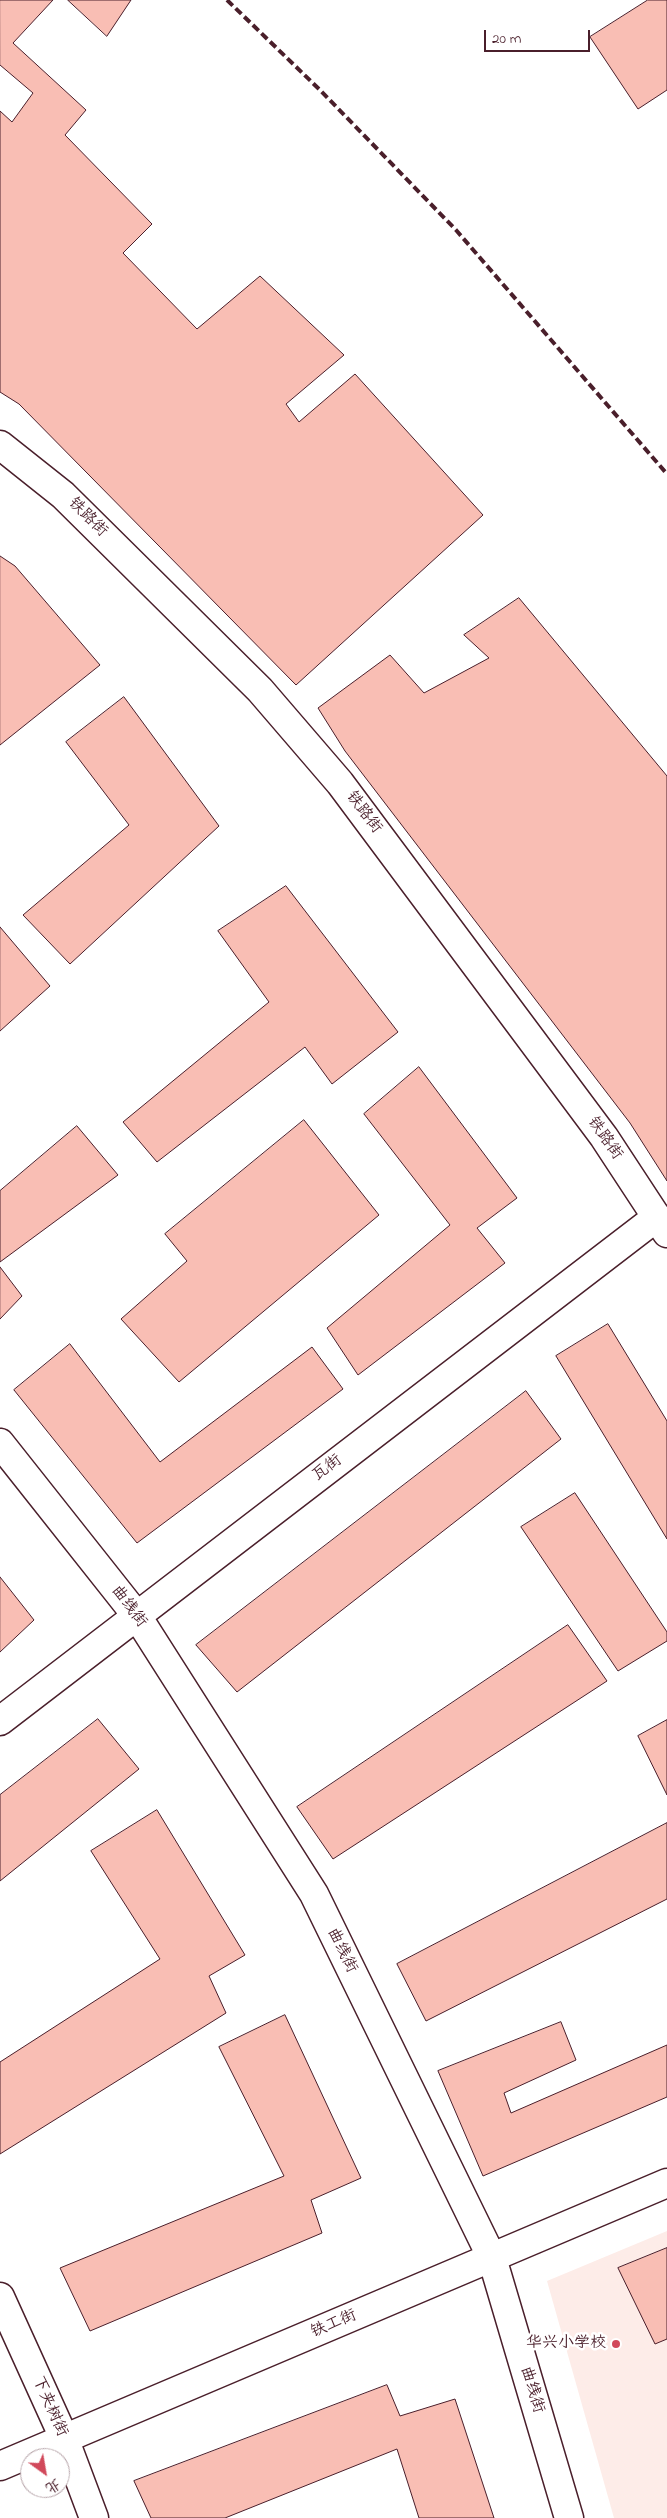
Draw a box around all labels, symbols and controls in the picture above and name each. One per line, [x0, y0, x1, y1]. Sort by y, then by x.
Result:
scale bar [487, 20, 593, 52]
text: 20 m [492, 28, 521, 50]
street label: 铁路街 [63, 494, 111, 542]
street label: 铁路街 [341, 788, 385, 838]
street label: 铁路街 [582, 1114, 626, 1164]
street label: 瓦街 [309, 1452, 347, 1486]
street label: 曲线街 [106, 1582, 150, 1632]
street label: 曲线街 [322, 1925, 360, 1977]
street label: 铁工街 [308, 2307, 360, 2343]
place label: 华兴小学校 [526, 2334, 606, 2354]
marker: 华兴小学校 [610, 2338, 622, 2350]
street label: 曲线街 [515, 2364, 547, 2416]
street label: 下夹树街 [27, 2374, 71, 2440]
north arrow [20, 2448, 70, 2498]
text: 北 [41, 2473, 64, 2498]

